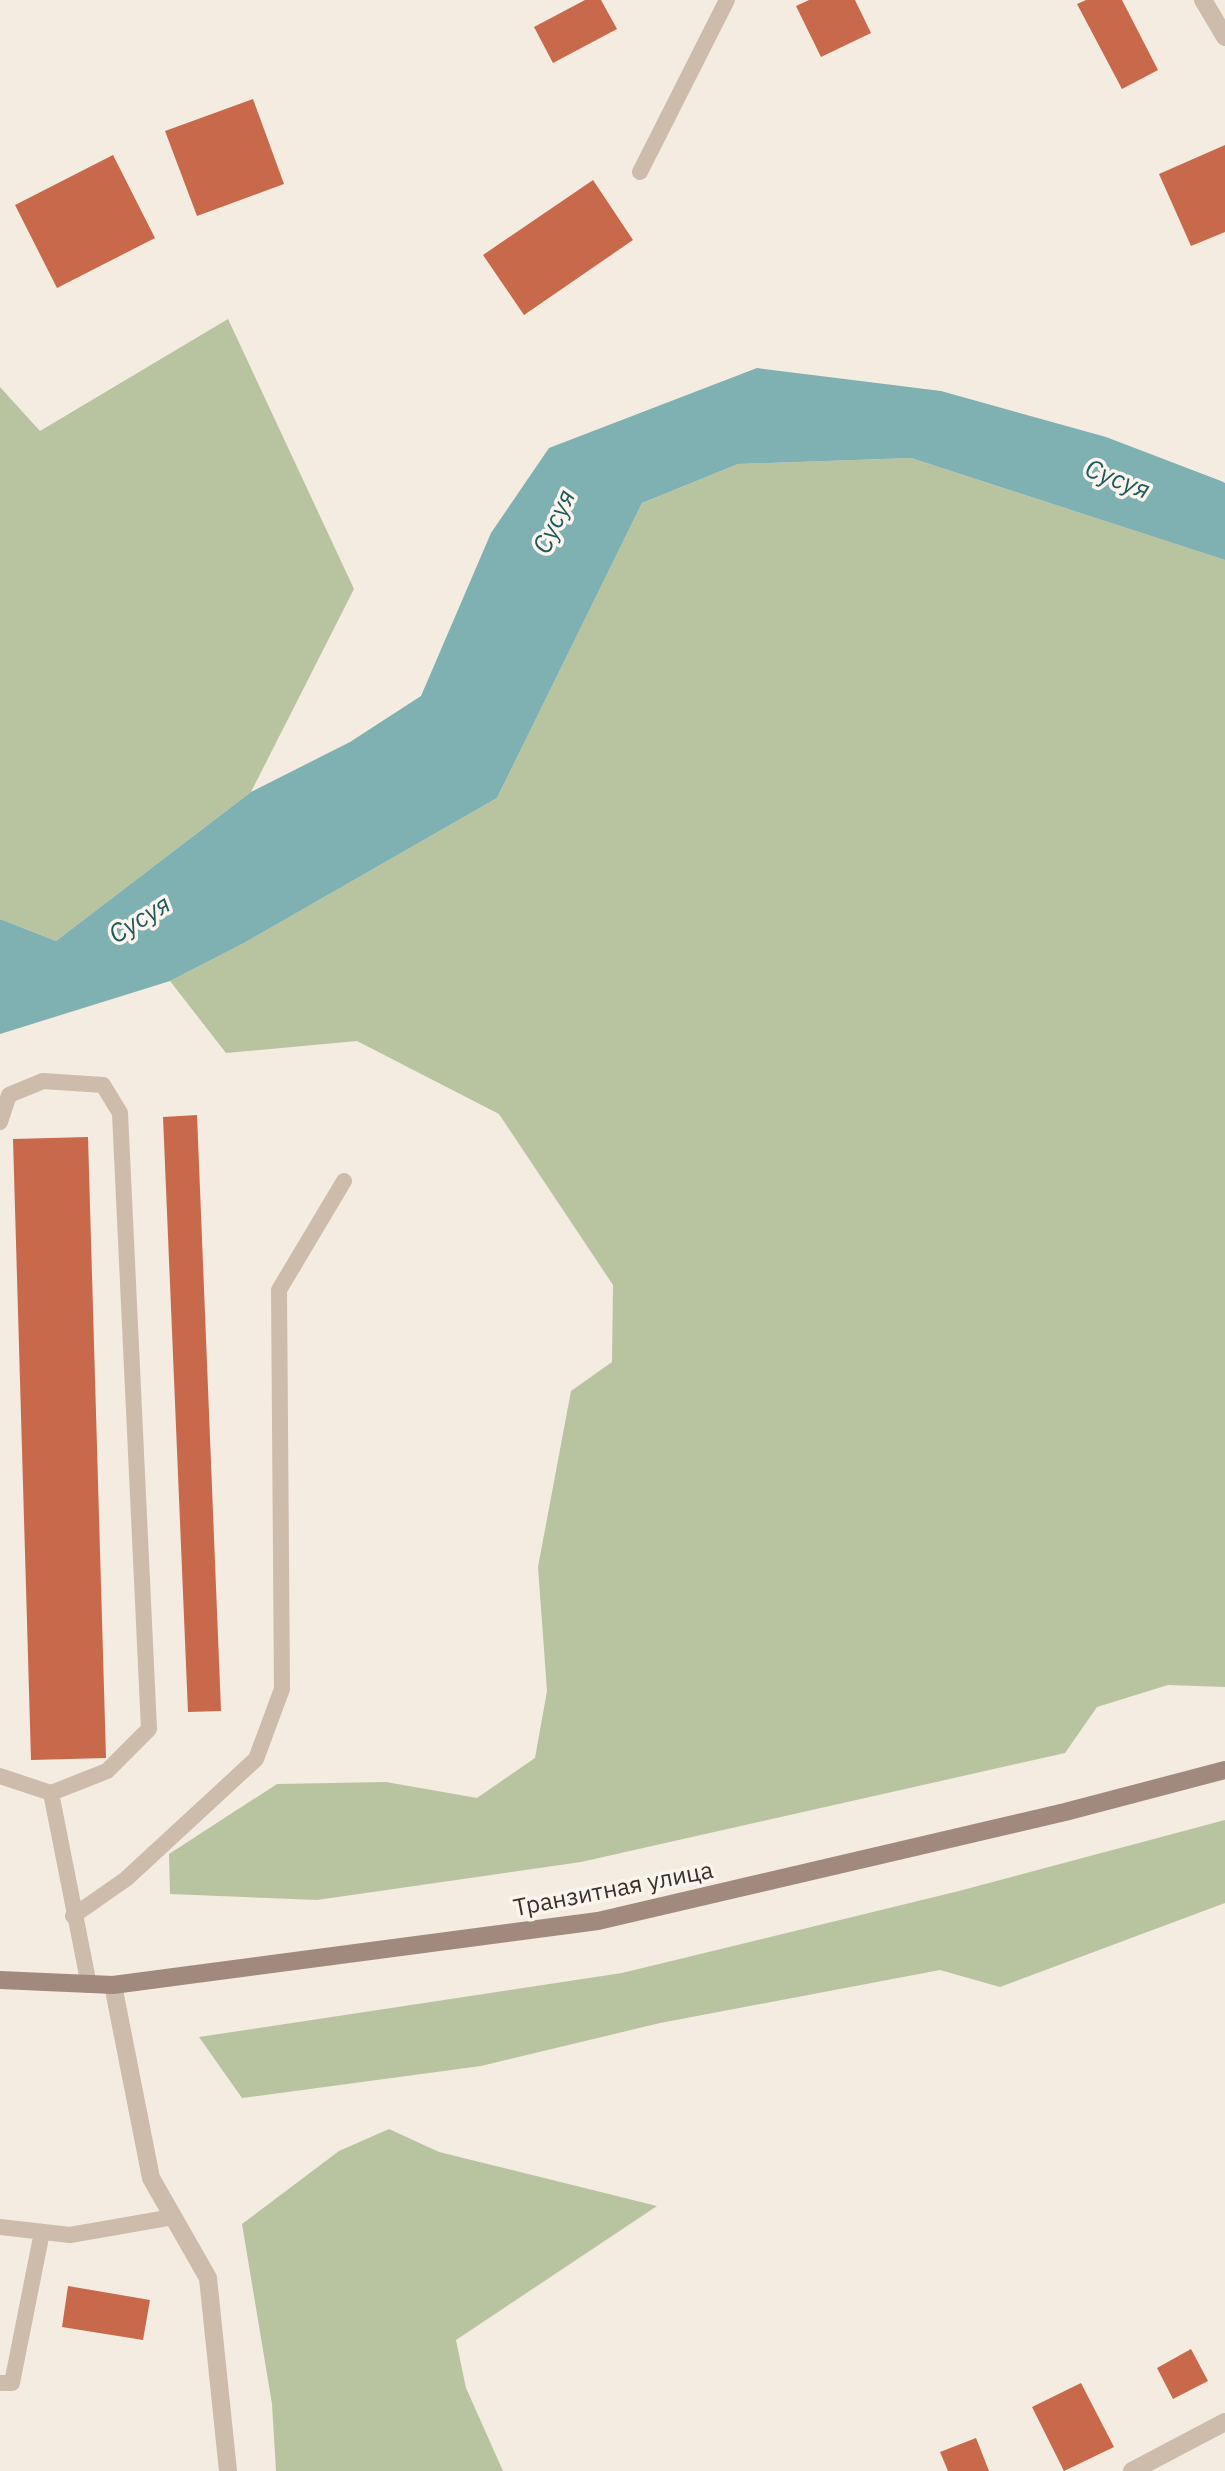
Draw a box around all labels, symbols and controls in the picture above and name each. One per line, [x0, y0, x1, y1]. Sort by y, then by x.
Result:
water label: Сусуя [1081, 450, 1155, 506]
water label: Сусуя [524, 484, 582, 558]
water label: Сусуя [102, 886, 176, 950]
street label: Транзитная улица [510, 1853, 716, 1923]

